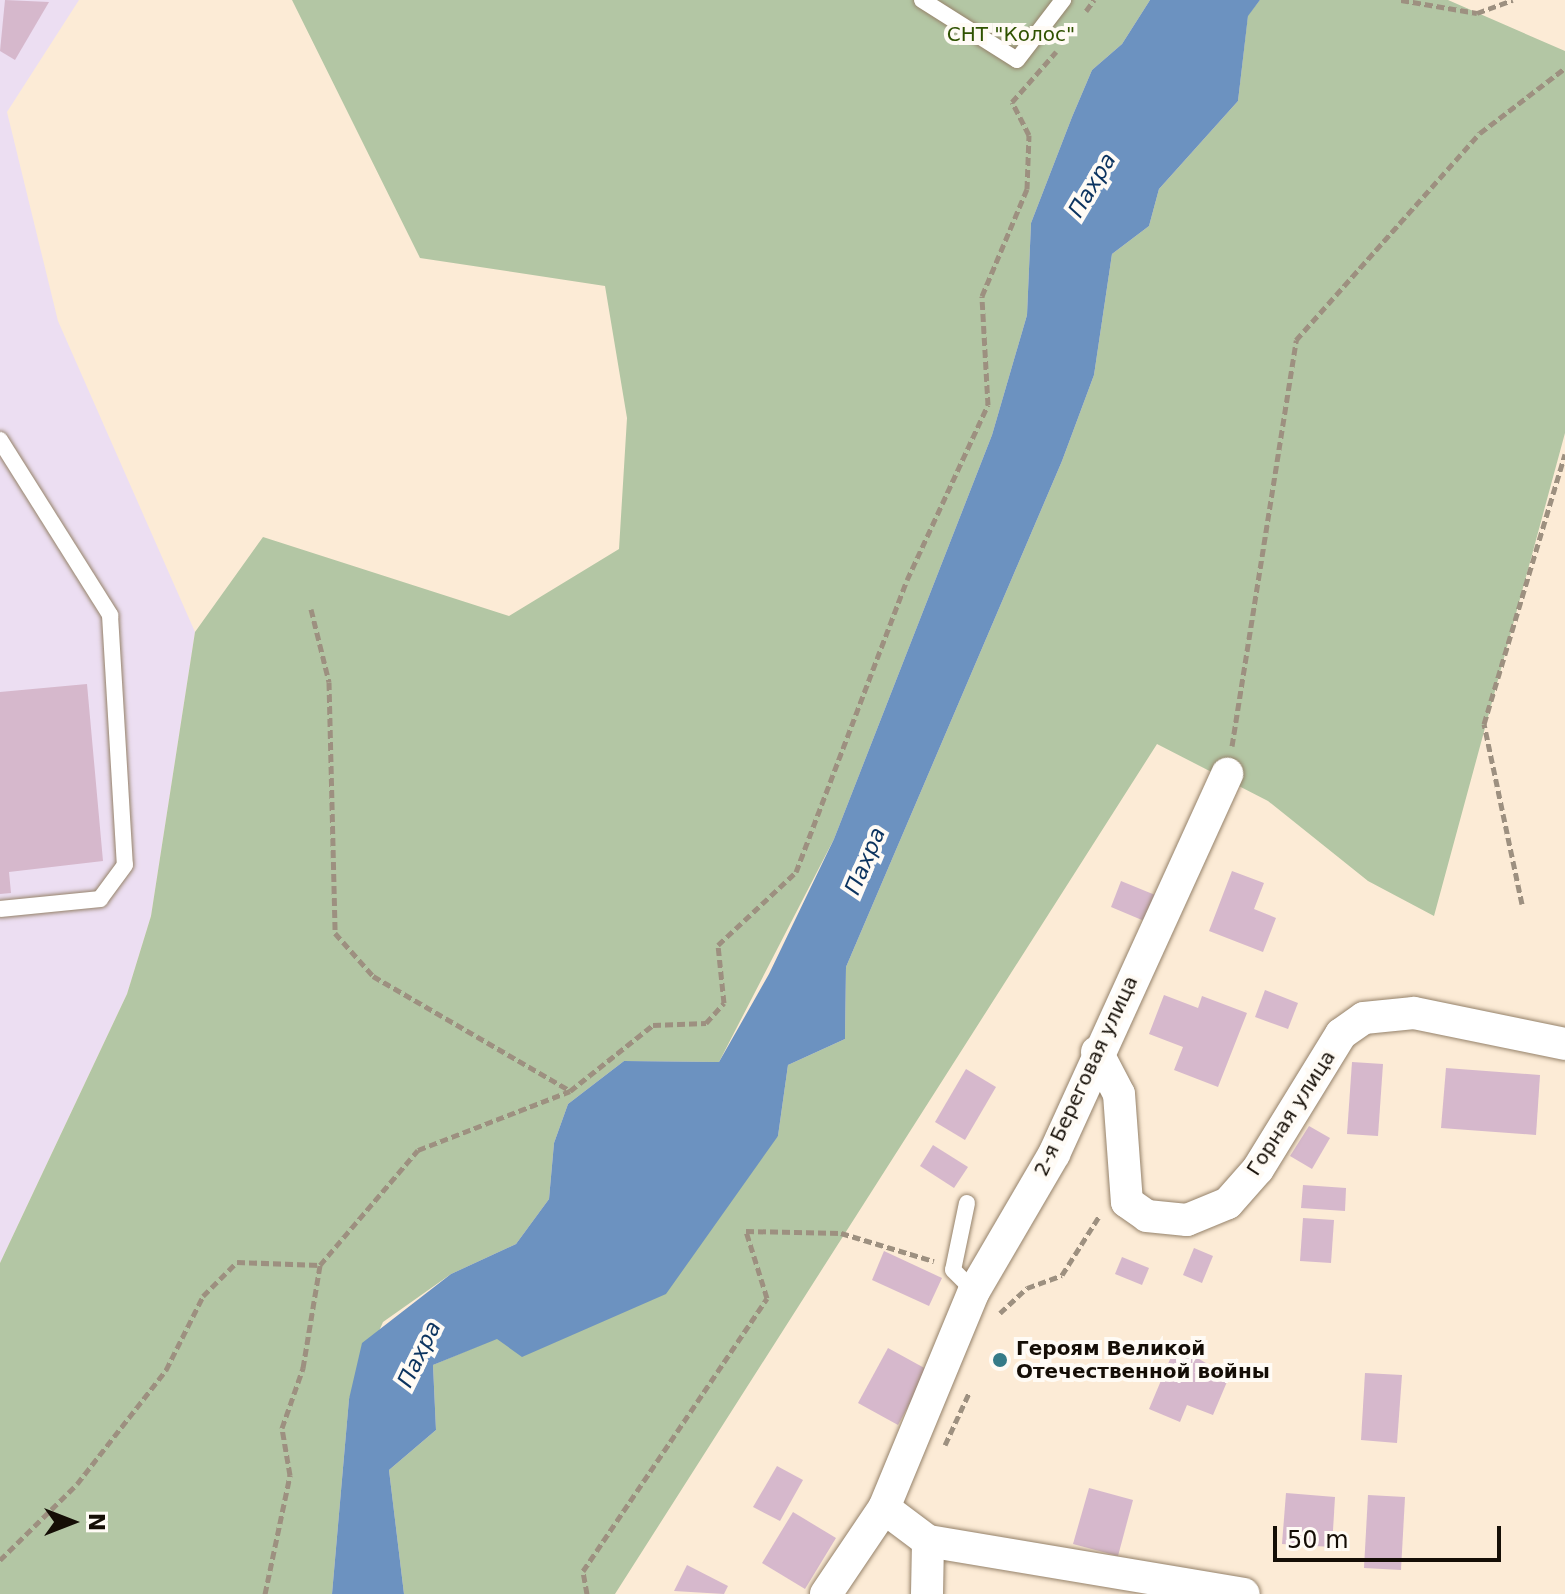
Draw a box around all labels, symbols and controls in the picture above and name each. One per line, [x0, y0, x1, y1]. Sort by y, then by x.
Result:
park label: СНТ "Колос" [947, 22, 1075, 46]
water label: Пахра [1063, 148, 1121, 222]
water label: Пахра [839, 823, 891, 899]
street label: 2-я Береговая улица [1029, 972, 1143, 1180]
street label: Горная улица [1242, 1046, 1340, 1180]
water label: Пахра [392, 1317, 446, 1391]
place label: Героям Великой Отечественной войны [1016, 1336, 1270, 1383]
marker: Героям Великой Отечественной войны [991, 1351, 1009, 1369]
north arrow [32, 1482, 112, 1562]
scale bar [1277, 1510, 1505, 1560]
text: N [84, 1513, 109, 1531]
text: 50 m [1287, 1526, 1349, 1554]

